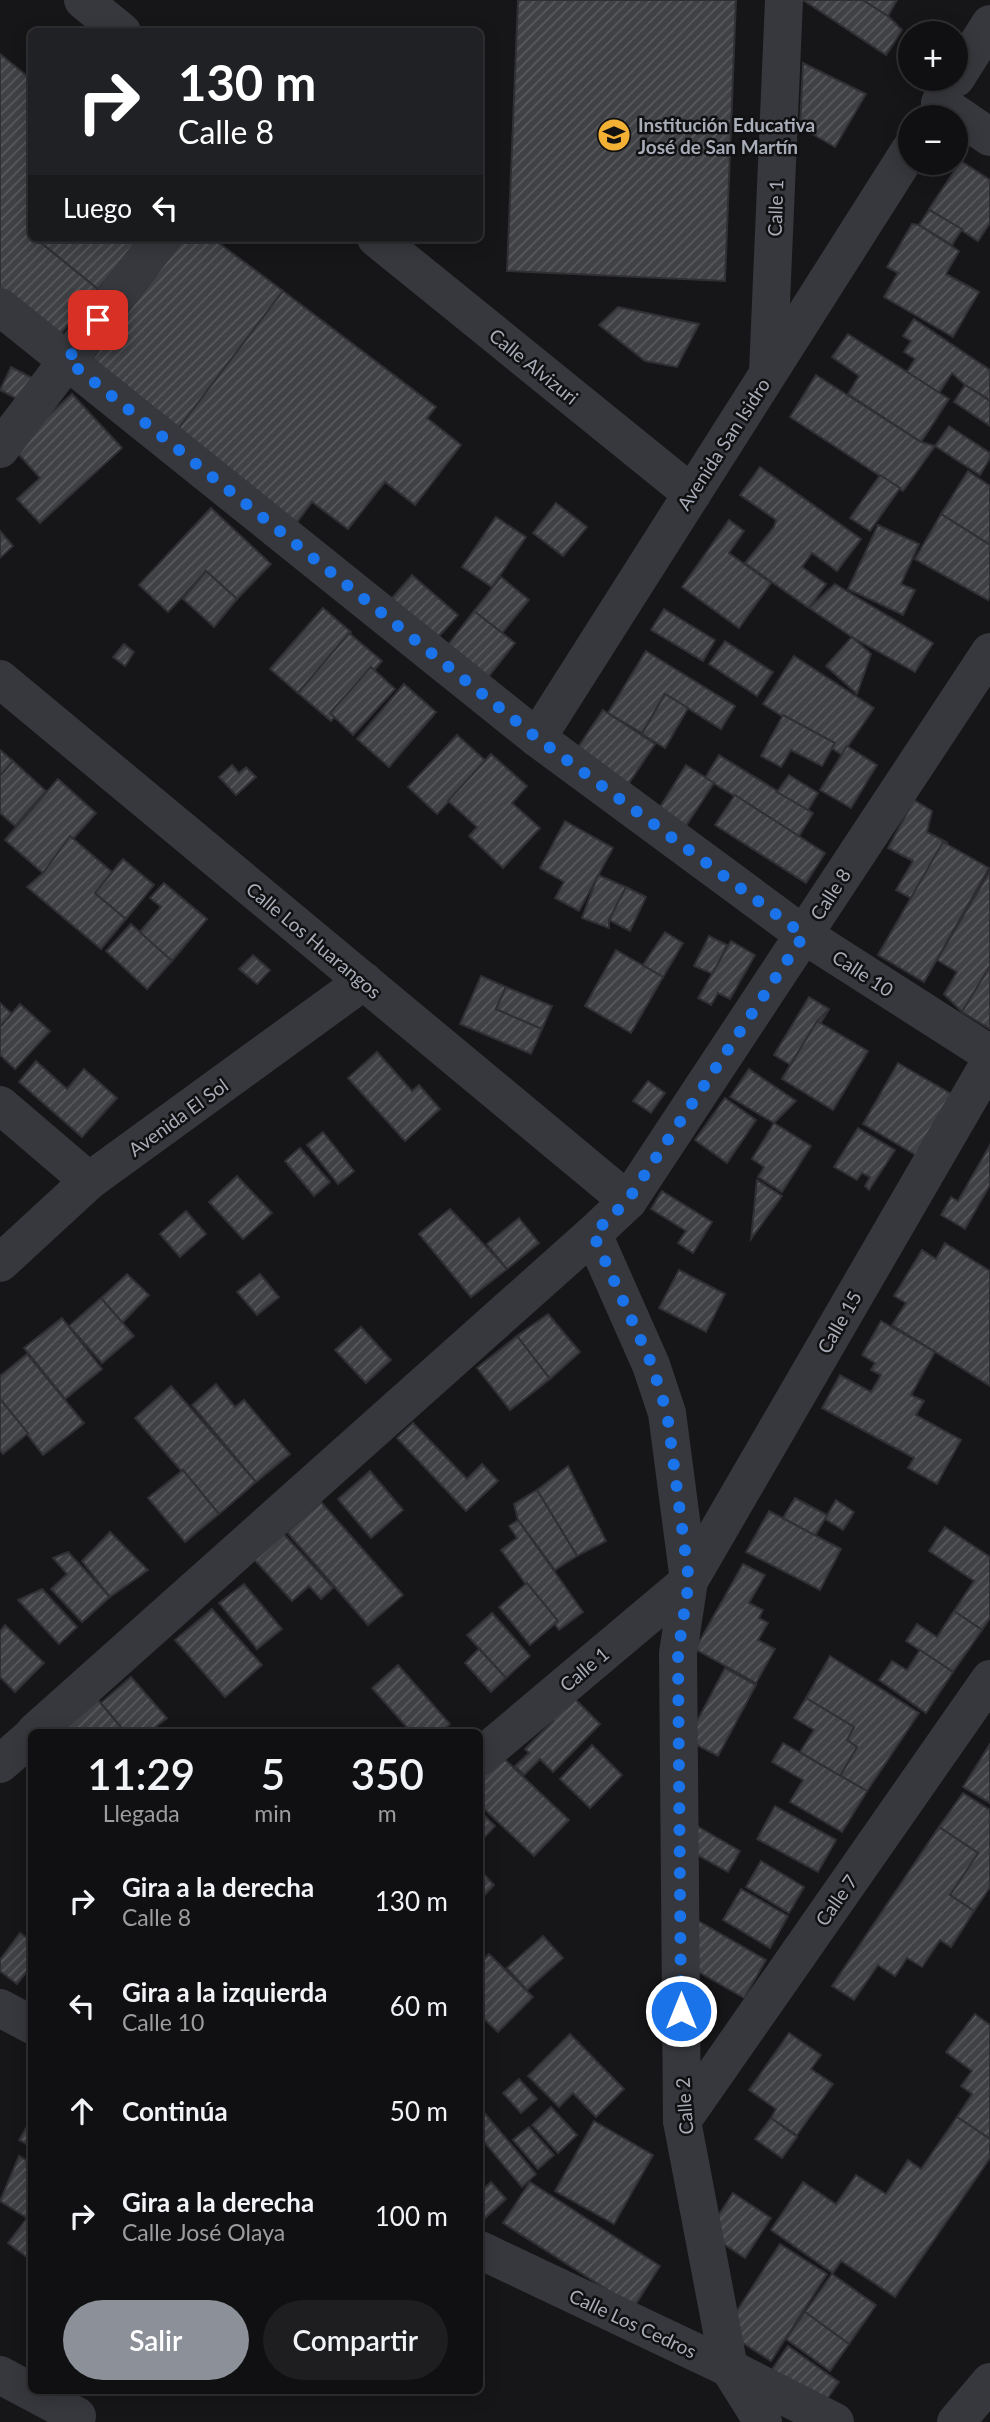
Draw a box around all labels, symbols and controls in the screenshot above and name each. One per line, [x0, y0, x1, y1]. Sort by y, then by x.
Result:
map controls [898, 21, 968, 175]
button: + [898, 21, 968, 91]
text: 130 m [178, 53, 316, 111]
icon: right [63, 56, 154, 147]
button: − [898, 105, 968, 175]
text: Calle 8 [178, 112, 274, 151]
place label: Institución Educativa José de San Martín [638, 113, 815, 158]
school or university icon: Institución Educativa José de San Martín [595, 116, 633, 154]
street label: Calle 1 [763, 179, 787, 237]
icon: left [146, 189, 184, 227]
text: Luego [63, 192, 132, 224]
pin [68, 290, 128, 350]
icon: arrive [79, 301, 117, 339]
street label: Calle Alvizuri [485, 323, 583, 409]
street label: Avenida San Isidro [672, 374, 774, 514]
street label: Calle 8 [805, 864, 855, 924]
street label: Calle Los Huarangos [242, 877, 386, 1003]
street label: Calle 10 [828, 945, 898, 1001]
street label: Avenida El Sol [124, 1073, 232, 1161]
street label: Calle 15 [812, 1287, 866, 1357]
street label: Calle 1 [555, 1642, 613, 1696]
text: 11:29 [87, 1749, 195, 1799]
text: 5 [261, 1749, 285, 1799]
text: 350 [351, 1749, 424, 1799]
text: Llegada [103, 1799, 180, 1827]
text: min [254, 1799, 292, 1827]
text: m [378, 1799, 397, 1827]
street label: Calle 7 [810, 1870, 862, 1930]
text: Gira a la derecha [122, 1871, 314, 1903]
icon: right [63, 1882, 101, 1920]
text: 130 m [375, 1885, 448, 1917]
text: Calle 8 [122, 1903, 191, 1931]
position arrow [644, 1974, 718, 2048]
text: Gira a la izquierda [122, 1976, 328, 2008]
icon: left [63, 1987, 101, 2025]
text: 60 m [390, 1990, 448, 2022]
text: Calle 10 [122, 2008, 204, 2036]
street label: Calle 2 [671, 2077, 697, 2135]
icon: ahead [63, 2092, 101, 2130]
text: Continúa [122, 2095, 228, 2127]
text: 50 m [390, 2095, 448, 2127]
text: Gira a la derecha [122, 2186, 314, 2218]
icon: right [63, 2197, 101, 2235]
text: 100 m [375, 2200, 448, 2232]
text: Calle José Olaya [122, 2218, 285, 2246]
street label: Calle Los Cedros [566, 2283, 700, 2363]
button: Salir [63, 2300, 249, 2380]
button: Compartir [263, 2300, 448, 2380]

